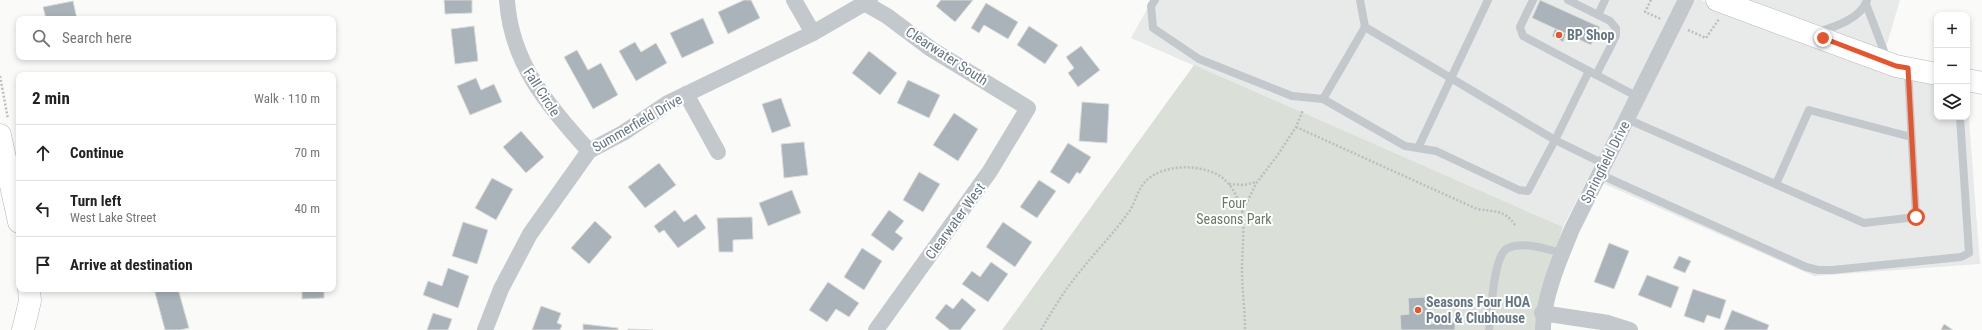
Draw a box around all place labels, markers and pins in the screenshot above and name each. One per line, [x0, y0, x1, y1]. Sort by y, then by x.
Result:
place label: BP Shop [1567, 27, 1614, 43]
marker: BP Shop [1554, 30, 1564, 40]
place label: Seasons Four HOA Pool & Clubhouse [1426, 294, 1531, 326]
marker: Seasons Four HOA Pool & Clubhouse [1413, 305, 1423, 315]

